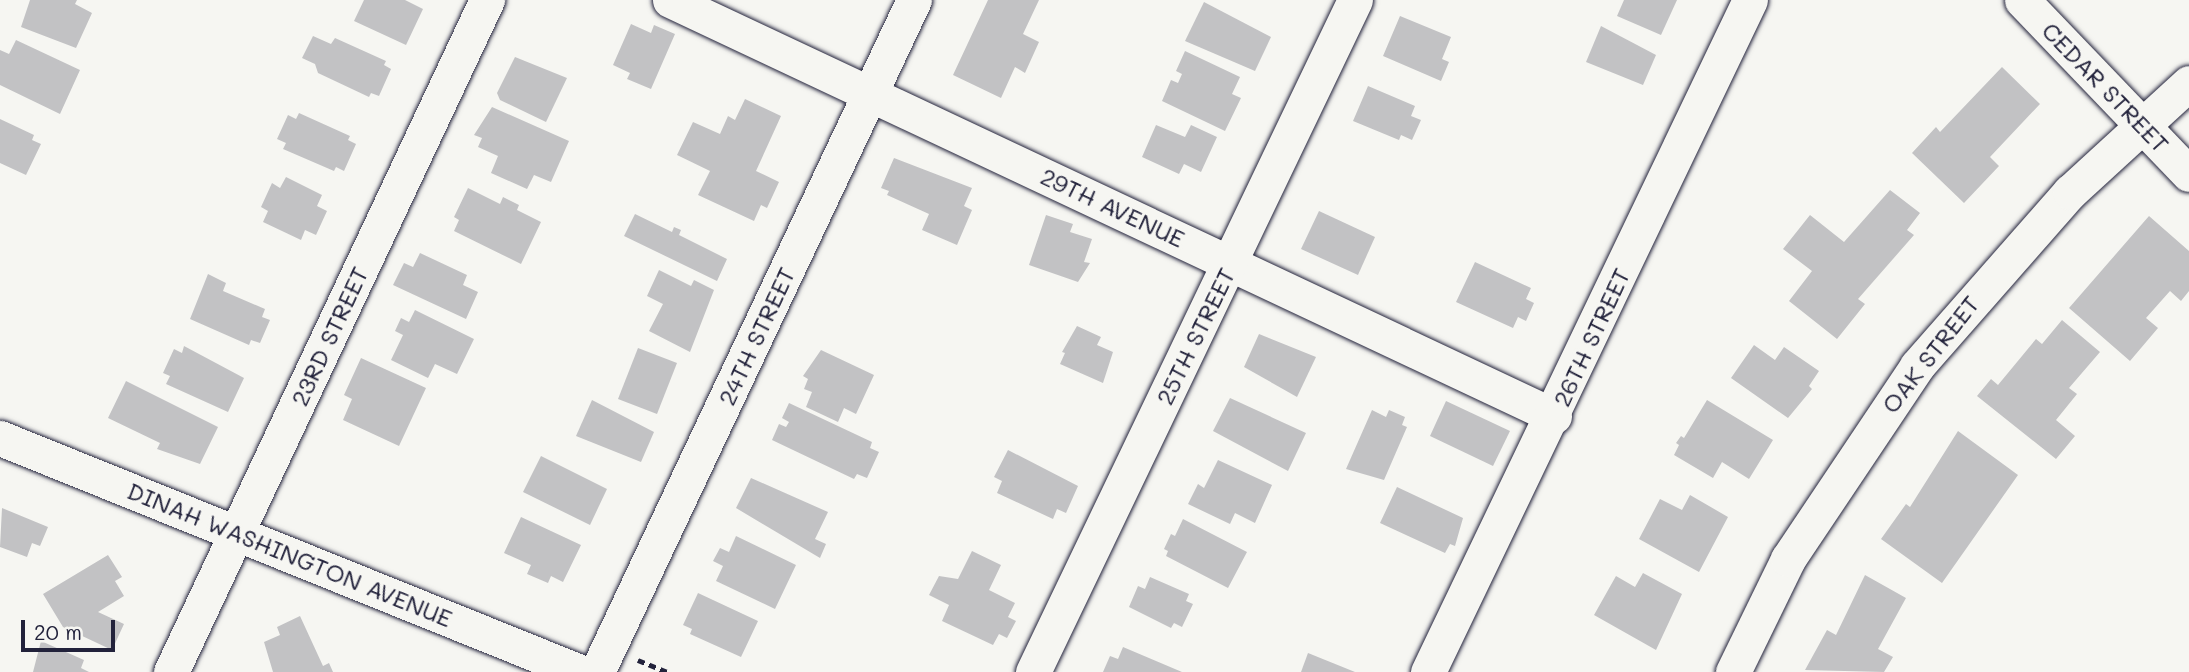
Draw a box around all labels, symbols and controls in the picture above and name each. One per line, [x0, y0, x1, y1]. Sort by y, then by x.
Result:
street label: CEDAR STREET [2037, 16, 2175, 158]
street label: 29TH AVENUE [1037, 161, 1189, 253]
street label: 23RD STREET [284, 262, 374, 410]
street label: 24TH STREET [712, 263, 800, 409]
street label: 25TH STREET [1149, 263, 1241, 409]
street label: 26TH STREET [1546, 263, 1636, 411]
street label: OAK STREET [1875, 290, 1985, 418]
street label: DINAH WASHINGTON AVENUE [123, 475, 457, 633]
scale bar [24, 606, 119, 650]
text: 20 m [34, 618, 82, 645]

